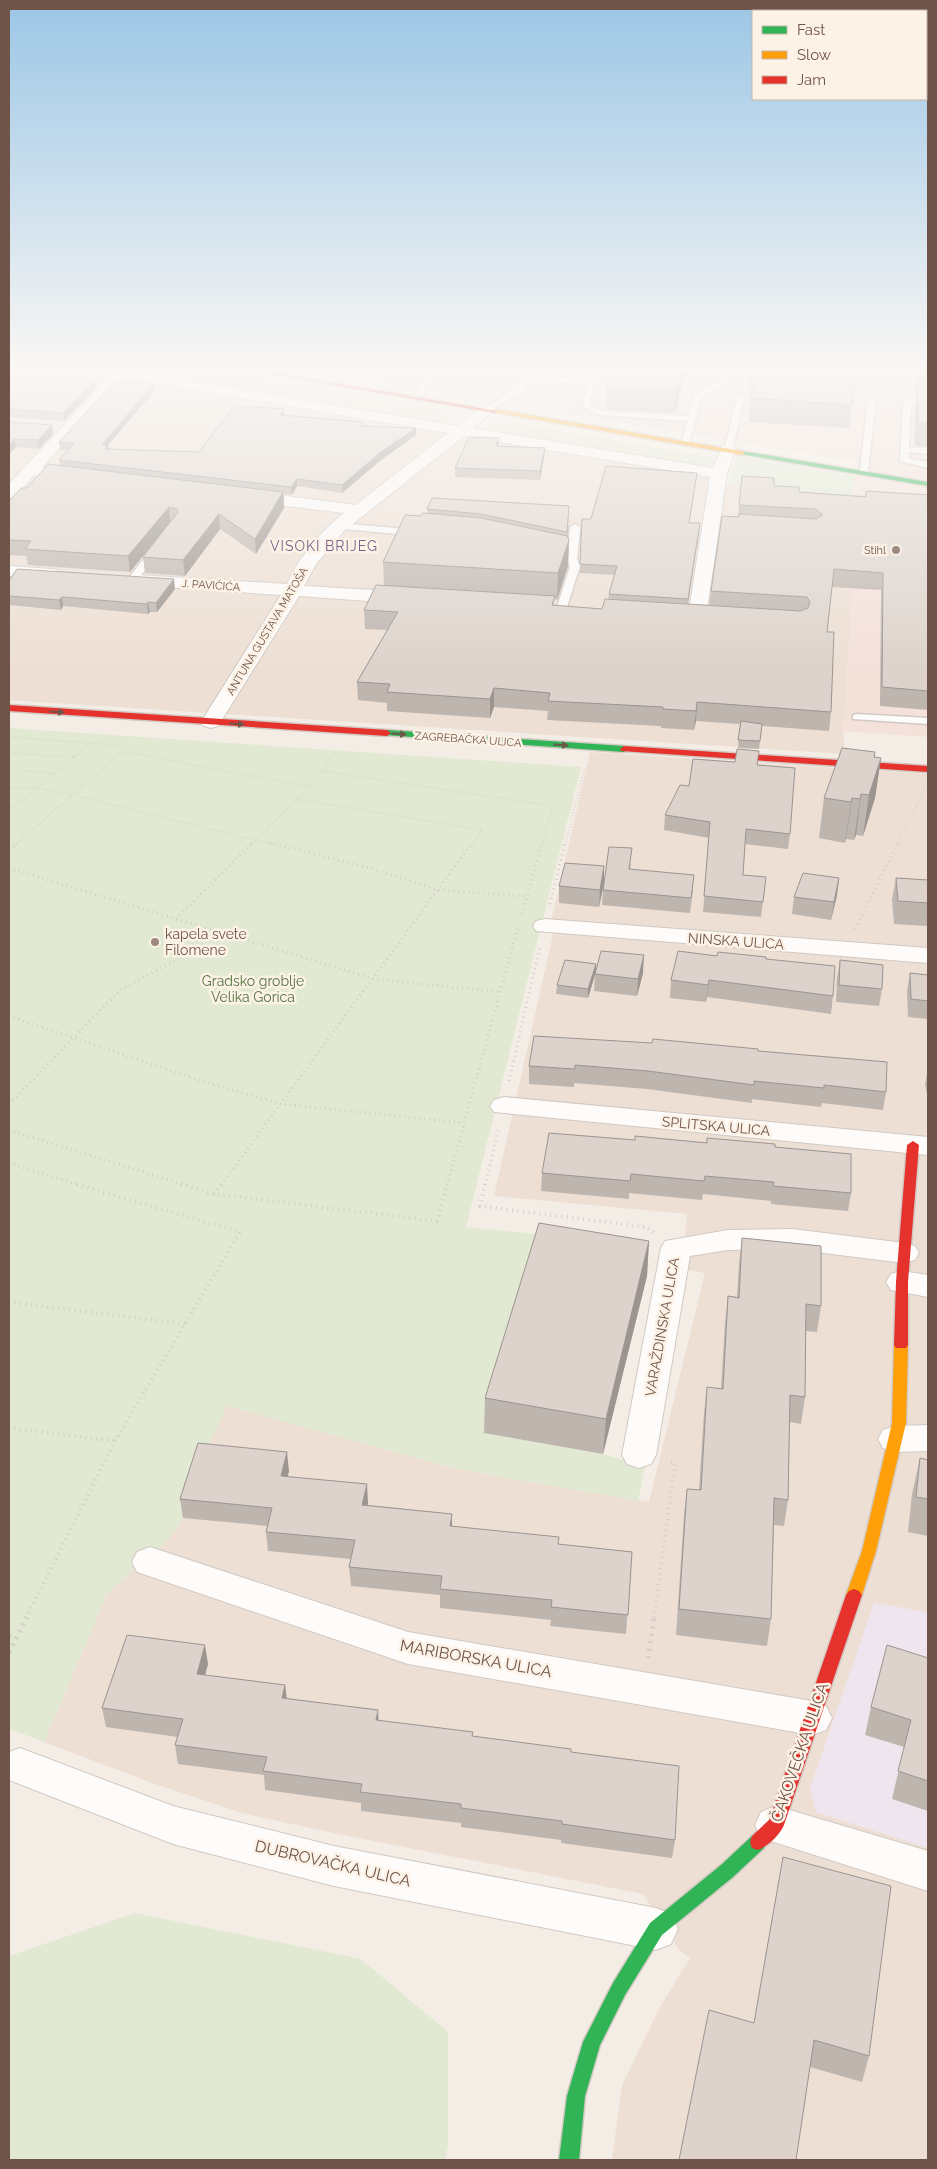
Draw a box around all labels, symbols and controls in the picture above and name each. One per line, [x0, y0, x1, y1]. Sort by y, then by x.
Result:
legend [752, 10, 927, 100]
text: Fast [797, 21, 825, 39]
text: Slow [797, 46, 831, 64]
text: Jam [797, 71, 826, 89]
district label: VISOKI BRIJEG [270, 538, 378, 554]
place label: Stihl [864, 544, 886, 557]
marker: Stihl [890, 544, 902, 556]
street label: ANTUNA GUSTAVA MATOŠA [223, 564, 311, 697]
street label: J. PAVIČIĆA [181, 576, 241, 594]
one-way arrow [50, 708, 66, 716]
one-way arrow [229, 720, 245, 728]
street label: ZAGREBAČKA ULICA [414, 728, 522, 750]
one-way arrow [391, 731, 407, 739]
one-way arrow [554, 742, 570, 750]
place label: kapela svete Filomene [165, 926, 247, 958]
street label: NINSKA ULICA [687, 930, 785, 952]
marker: kapela svete Filomene [149, 936, 161, 948]
park label: Gradsko groblje Velika Gorica [202, 973, 304, 1005]
street label: SPLITSKA ULICA [661, 1113, 771, 1139]
street label: VARAŽDINSKA ULICA [641, 1255, 682, 1398]
street label: MARIBORSKA ULICA [399, 1636, 553, 1681]
street label: ČAKOVEČKA ULICA [766, 1680, 832, 1824]
street label: DUBROVAČKA ULICA [253, 1835, 413, 1891]

